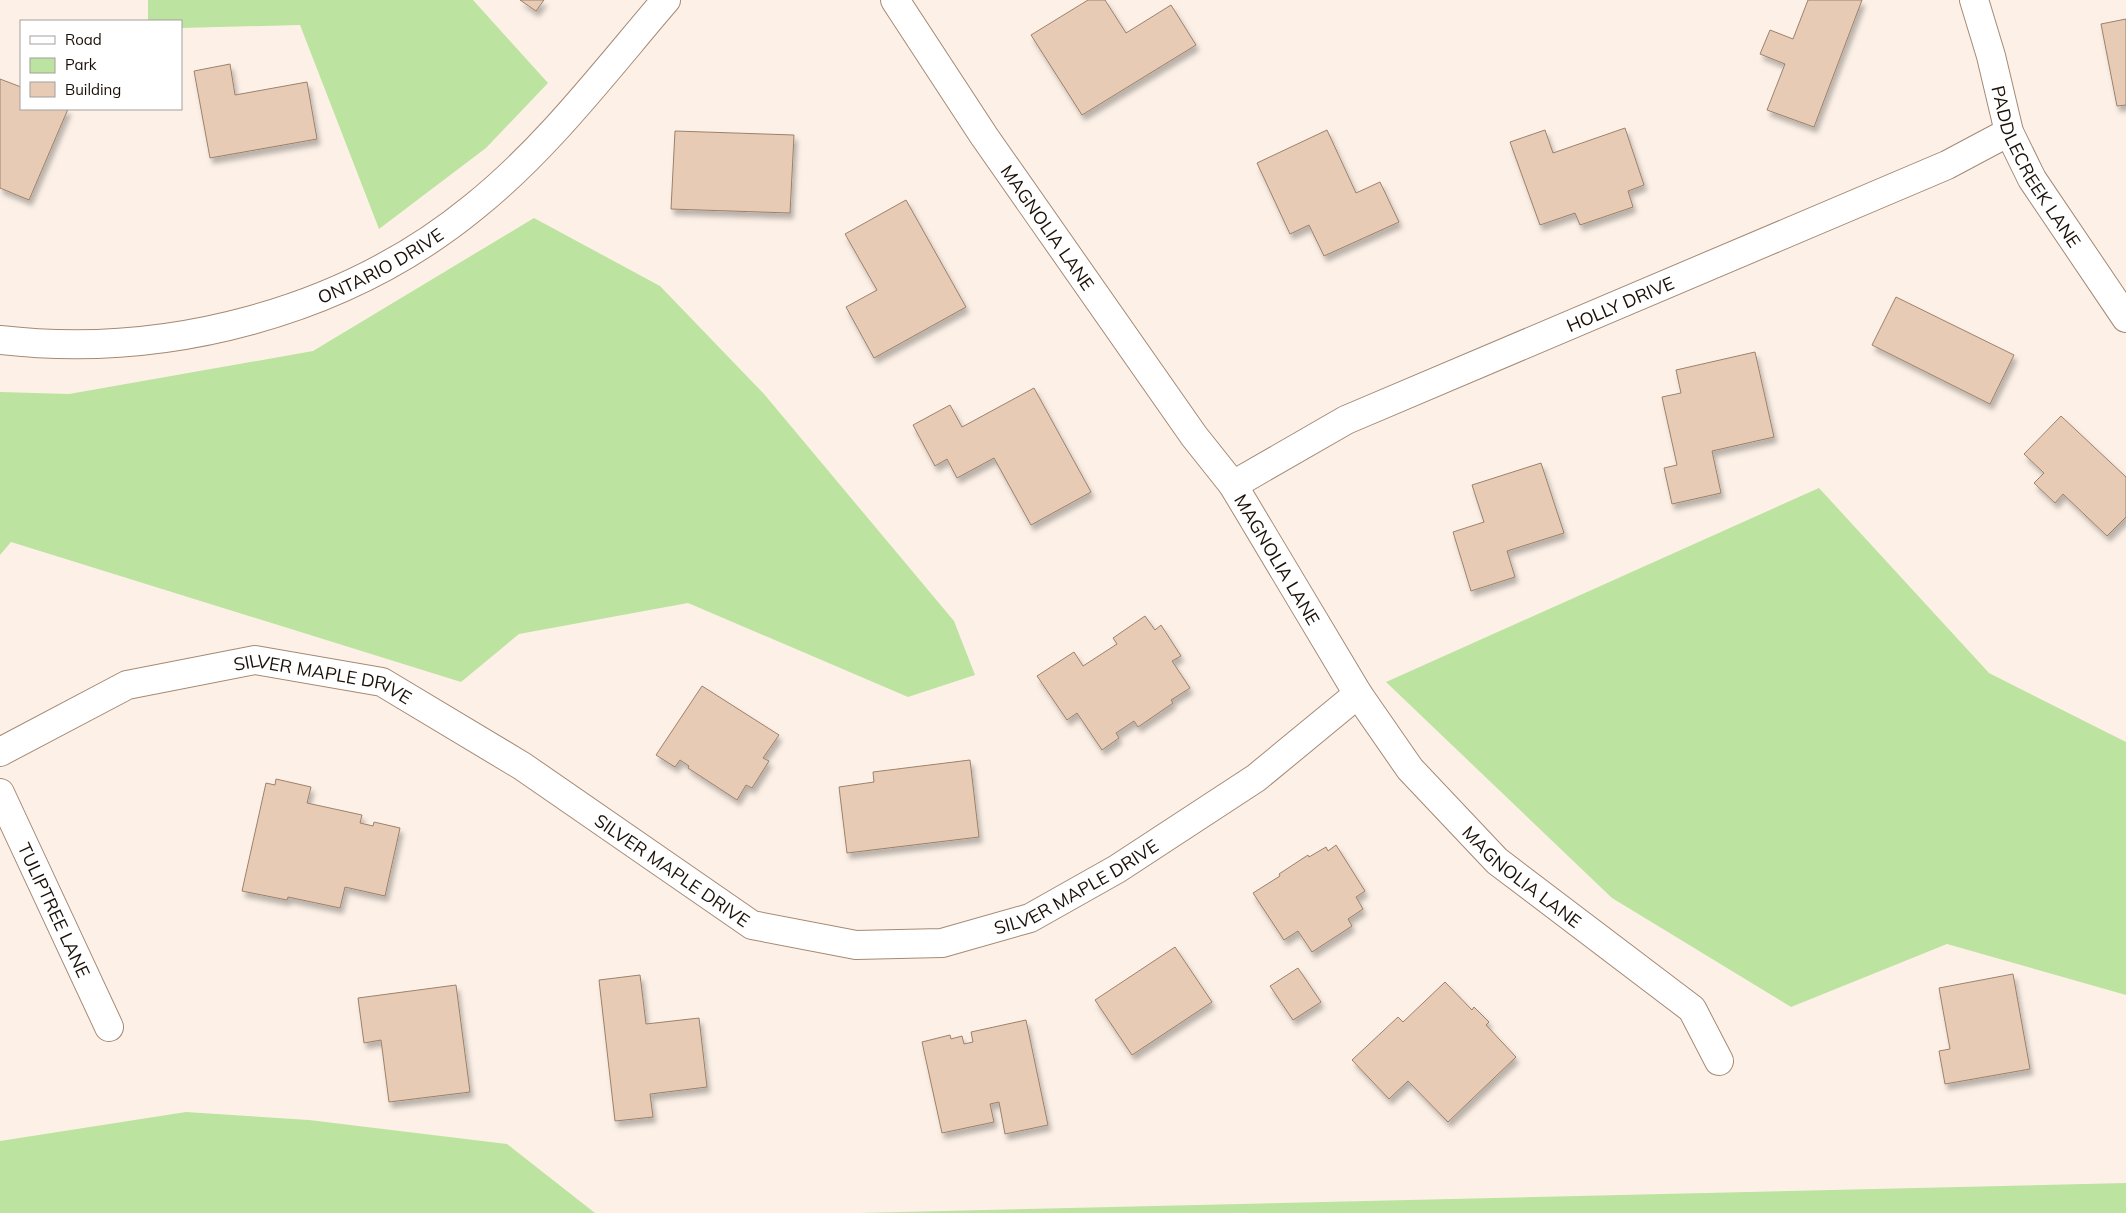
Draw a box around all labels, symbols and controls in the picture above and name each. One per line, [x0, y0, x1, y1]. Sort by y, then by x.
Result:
legend [20, 20, 182, 110]
text: Road [65, 30, 102, 49]
text: Park [65, 55, 97, 74]
text: Building [65, 80, 121, 99]
street label: PADDLECREEK LANE [1987, 83, 2086, 252]
street label: MAGNOLIA LANE [996, 160, 1100, 295]
street label: ONTARIO DRIVE [314, 222, 447, 308]
street label: HOLLY DRIVE [1563, 271, 1677, 337]
street label: MAGNOLIA LANE [1230, 490, 1325, 629]
street label: SILVER MAPLE DRIVE [231, 648, 416, 709]
street label: SILVER MAPLE DRIVE [590, 808, 754, 932]
street label: MAGNOLIA LANE [1458, 821, 1586, 933]
street label: SILVER MAPLE DRIVE [991, 834, 1162, 939]
street label: TULIPTREE LANE [13, 839, 96, 981]

